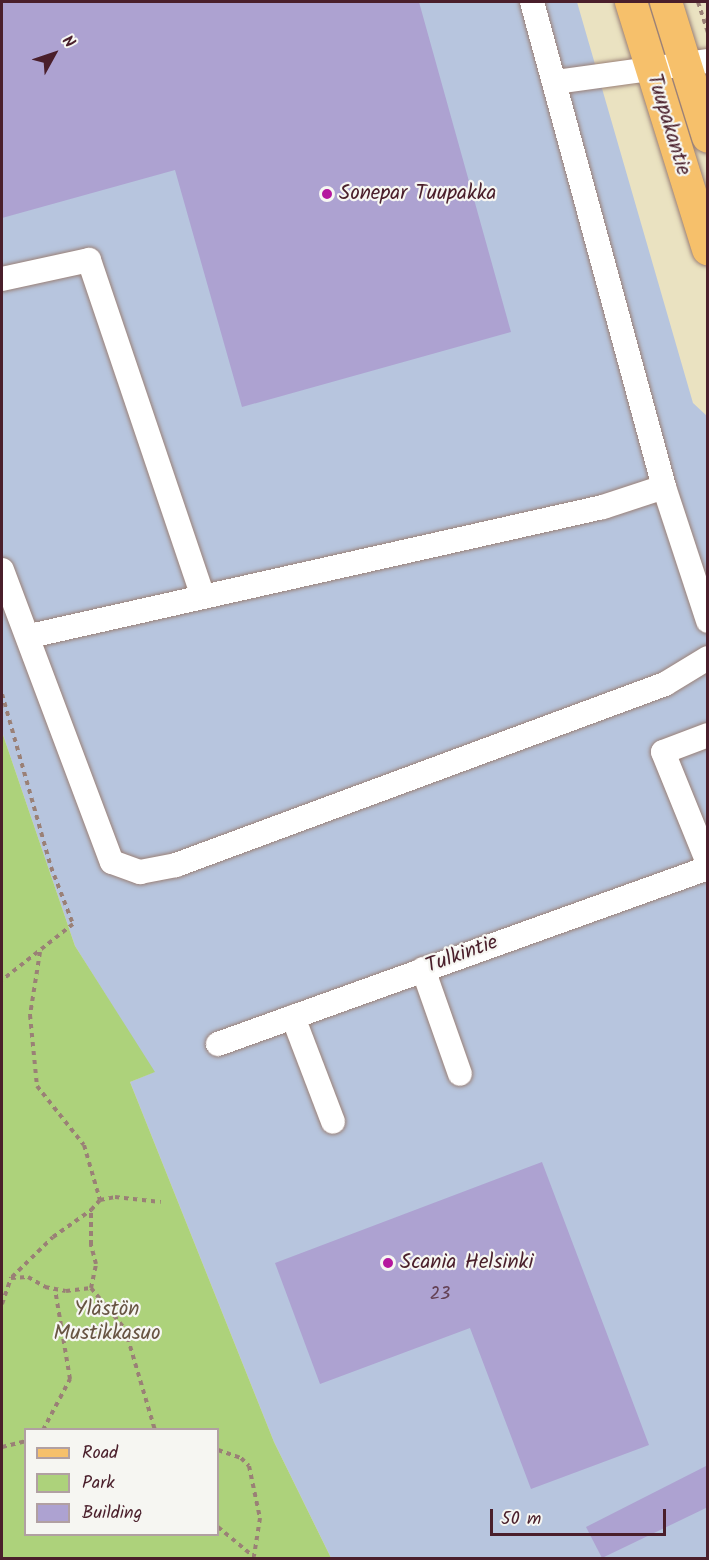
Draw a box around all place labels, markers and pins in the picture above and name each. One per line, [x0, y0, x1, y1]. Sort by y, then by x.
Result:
place label: Sonepar Tuupakka [339, 181, 496, 207]
marker: Sonepar Tuupakka [320, 187, 334, 201]
place label: Scania Helsinki [400, 1250, 533, 1276]
marker: Scania Helsinki [381, 1256, 395, 1270]

